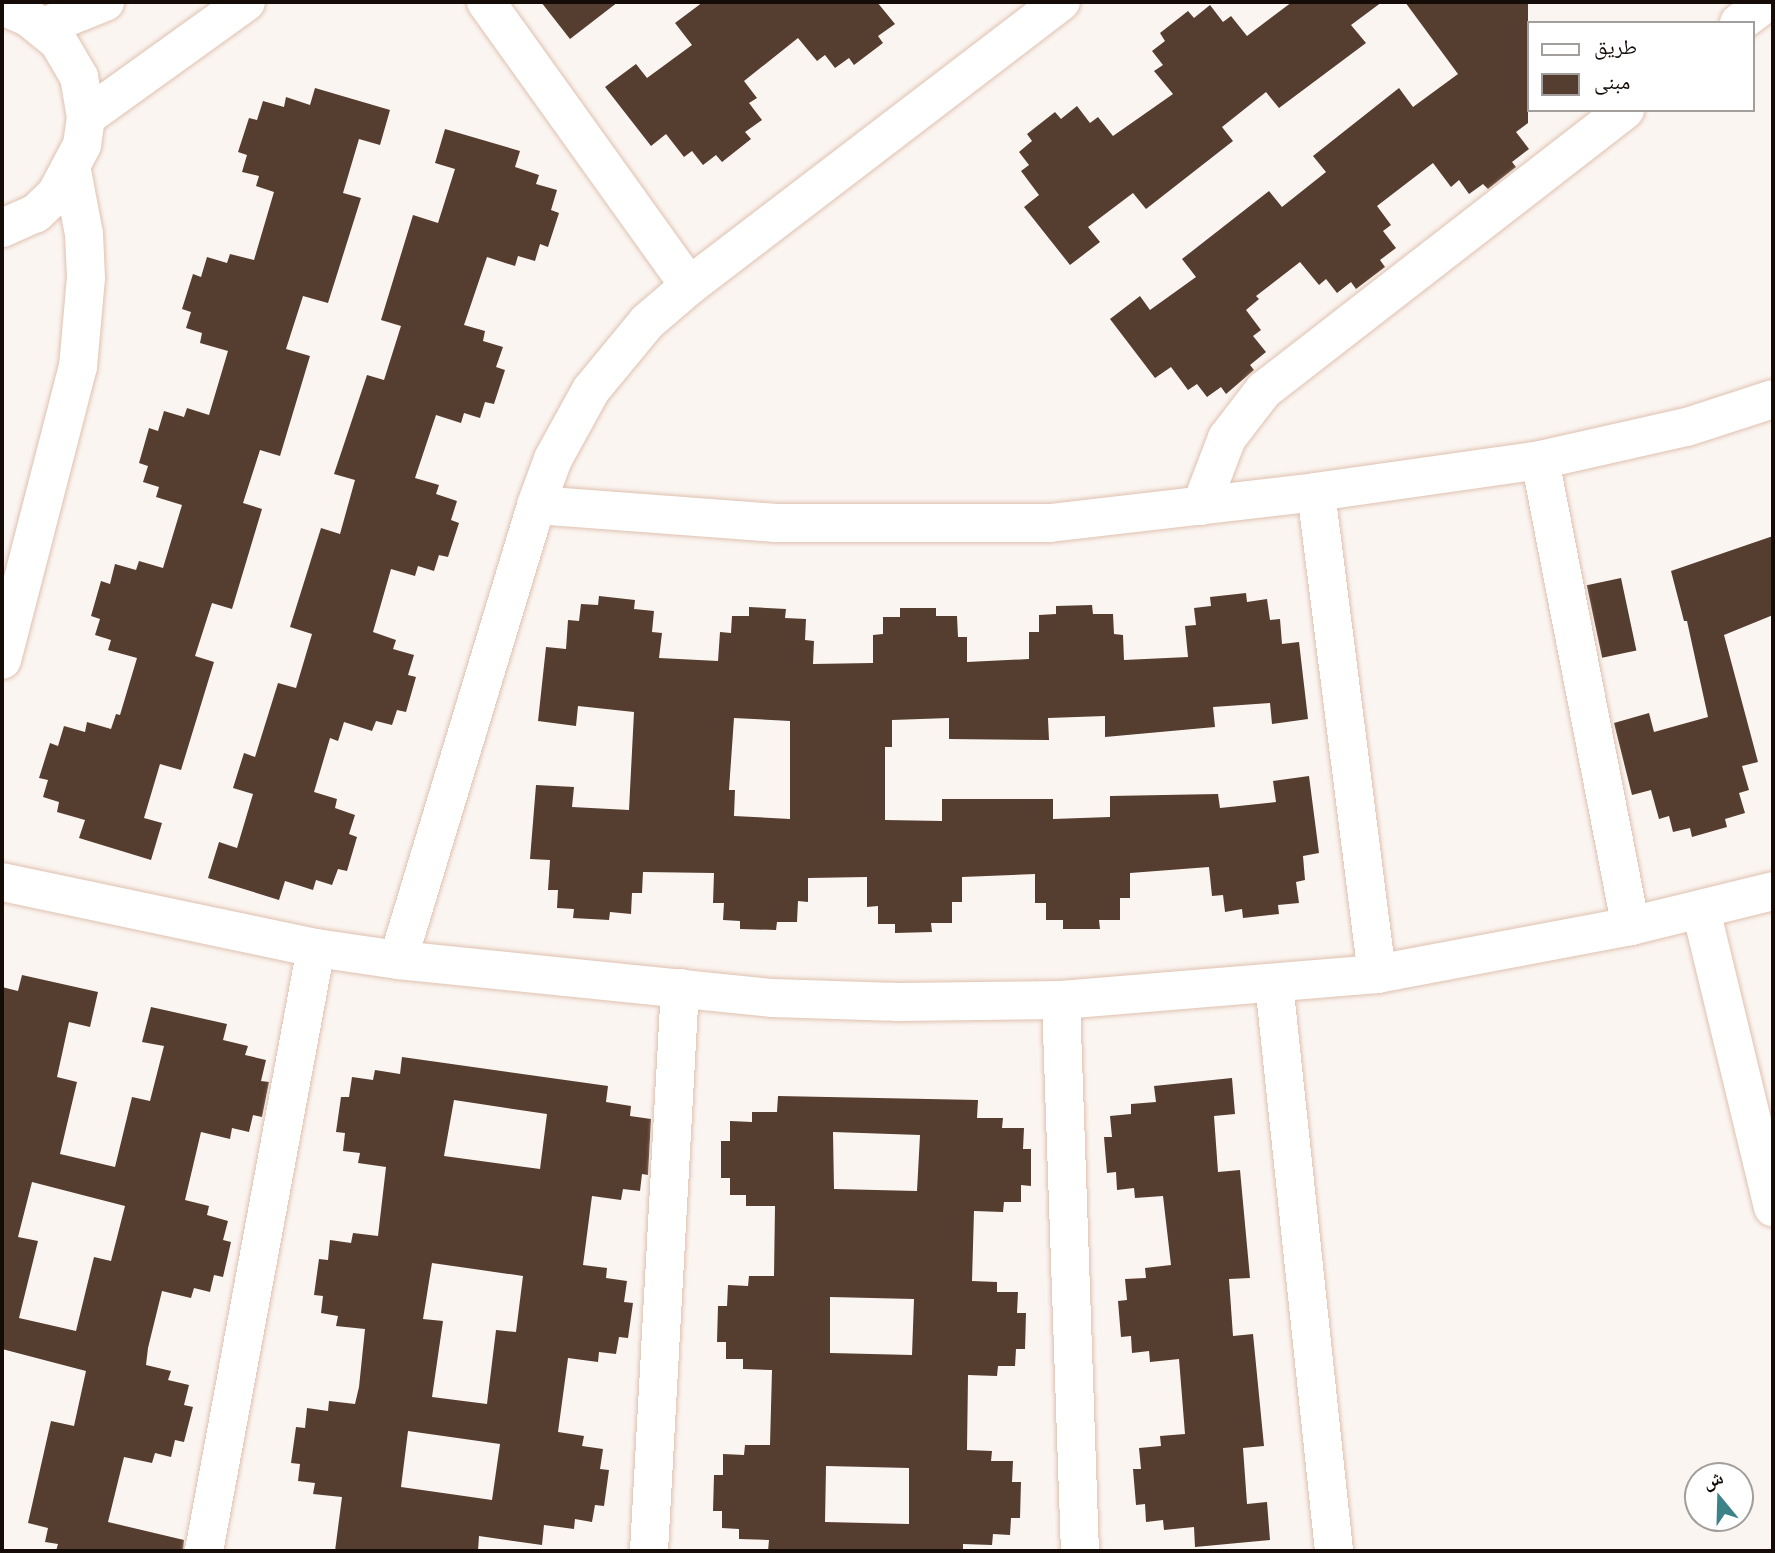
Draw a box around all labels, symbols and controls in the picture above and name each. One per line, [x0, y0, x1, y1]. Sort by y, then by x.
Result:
legend [1526, 21, 1754, 112]
text: طريق [1594, 32, 1637, 60]
text: مبنى [1594, 67, 1630, 95]
north arrow [1684, 1462, 1754, 1532]
text: ش [1699, 1463, 1727, 1495]

